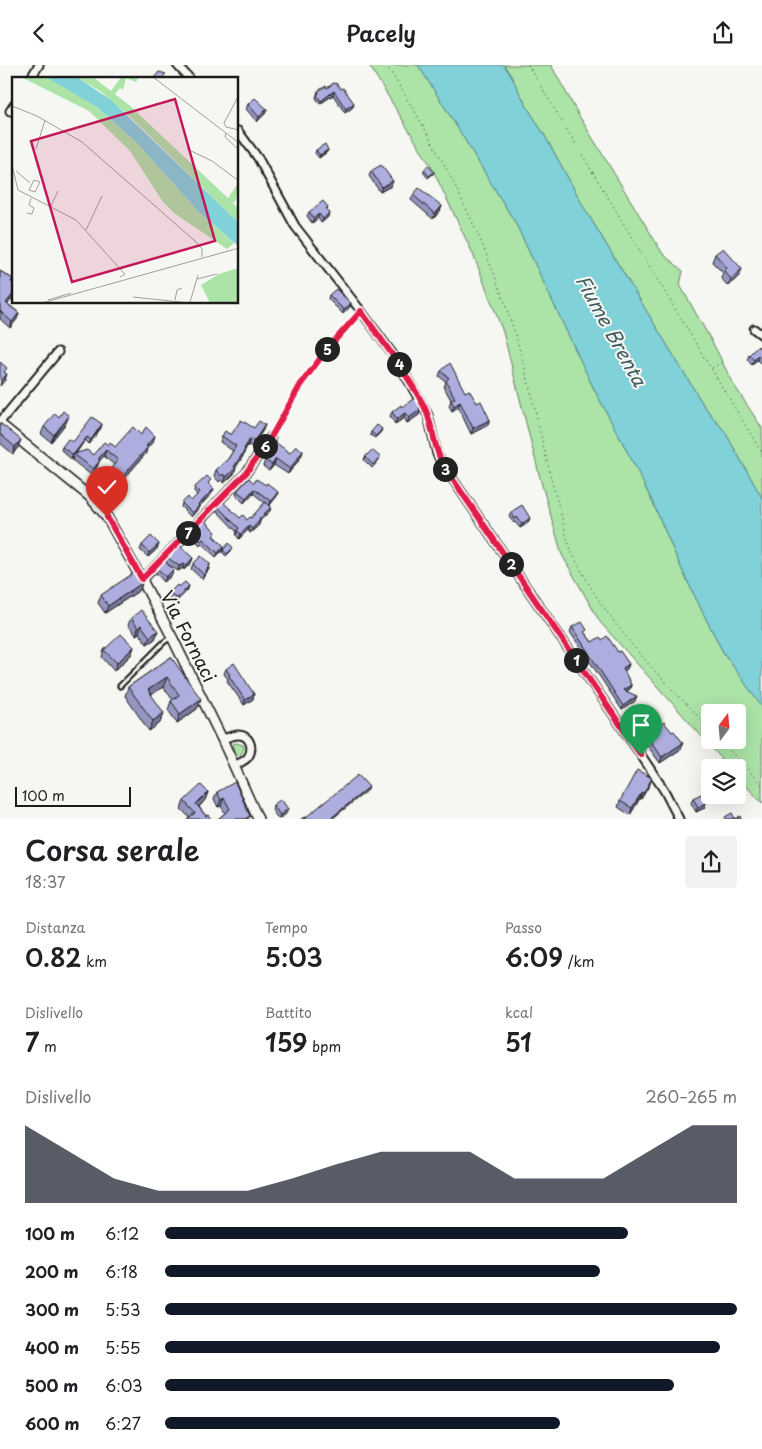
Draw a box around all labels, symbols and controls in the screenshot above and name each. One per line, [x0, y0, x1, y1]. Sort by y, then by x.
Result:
text: Pacely [346, 16, 416, 49]
icon: back [25, 19, 53, 47]
icon: share [709, 19, 737, 47]
inset map [12, 77, 239, 304]
water label: Fiume Brenta [570, 269, 655, 392]
pin: 5 [314, 337, 340, 361]
text: 5 [323, 339, 332, 360]
pin: 4 [386, 351, 412, 377]
text: 4 [395, 354, 404, 375]
pin: 6 [252, 433, 278, 459]
text: 6 [261, 436, 270, 457]
pin: 3 [432, 457, 458, 481]
text: 3 [441, 459, 450, 480]
pin [86, 466, 128, 517]
icon: check [93, 473, 121, 501]
pin: 7 [176, 521, 200, 545]
text: 7 [184, 523, 193, 544]
pin: 2 [498, 551, 524, 577]
text: 2 [507, 554, 516, 575]
street label: Via Fornaci [154, 585, 224, 687]
pin: 1 [564, 647, 588, 673]
text: 1 [573, 650, 580, 671]
pin [620, 704, 662, 755]
north arrow [701, 704, 746, 749]
map controls [701, 704, 746, 804]
icon: arrive [627, 711, 655, 739]
button: layers [701, 759, 746, 804]
scale bar [15, 784, 131, 807]
text: 100 m [22, 785, 65, 806]
text: Corsa serale [25, 828, 199, 871]
button: share [685, 836, 737, 888]
text: 18:37 [25, 869, 66, 893]
text: Distanza [25, 917, 85, 938]
text: Tempo [265, 917, 308, 938]
text: Passo [505, 917, 542, 938]
text: 0.82 [25, 938, 81, 976]
text: 5:03 [265, 938, 323, 976]
text: 6:09 [505, 938, 563, 976]
text: km [81, 951, 107, 972]
text: /km [563, 951, 595, 972]
text: Dislivello [25, 1002, 83, 1023]
text: Battito [265, 1002, 312, 1023]
text: kcal [505, 1002, 533, 1023]
text: 7 [25, 1023, 39, 1061]
text: 159 [265, 1023, 308, 1061]
text: 51 [505, 1023, 532, 1061]
text: m [39, 1036, 57, 1057]
text: bpm [308, 1036, 341, 1057]
text: Dislivello [25, 1084, 91, 1108]
text: 260–265 m [646, 1084, 737, 1108]
text: 100 m [25, 1221, 75, 1245]
text: 6:12 [105, 1221, 139, 1245]
text: 200 m [25, 1259, 79, 1283]
text: 6:18 [105, 1259, 138, 1283]
text: 300 m [25, 1297, 79, 1321]
text: 5:53 [105, 1297, 140, 1321]
text: 400 m [25, 1335, 79, 1359]
text: 5:55 [105, 1335, 140, 1359]
text: 500 m [25, 1373, 78, 1397]
text: 6:03 [105, 1373, 143, 1397]
text: 600 m [25, 1411, 79, 1435]
text: 6:27 [105, 1411, 141, 1435]

